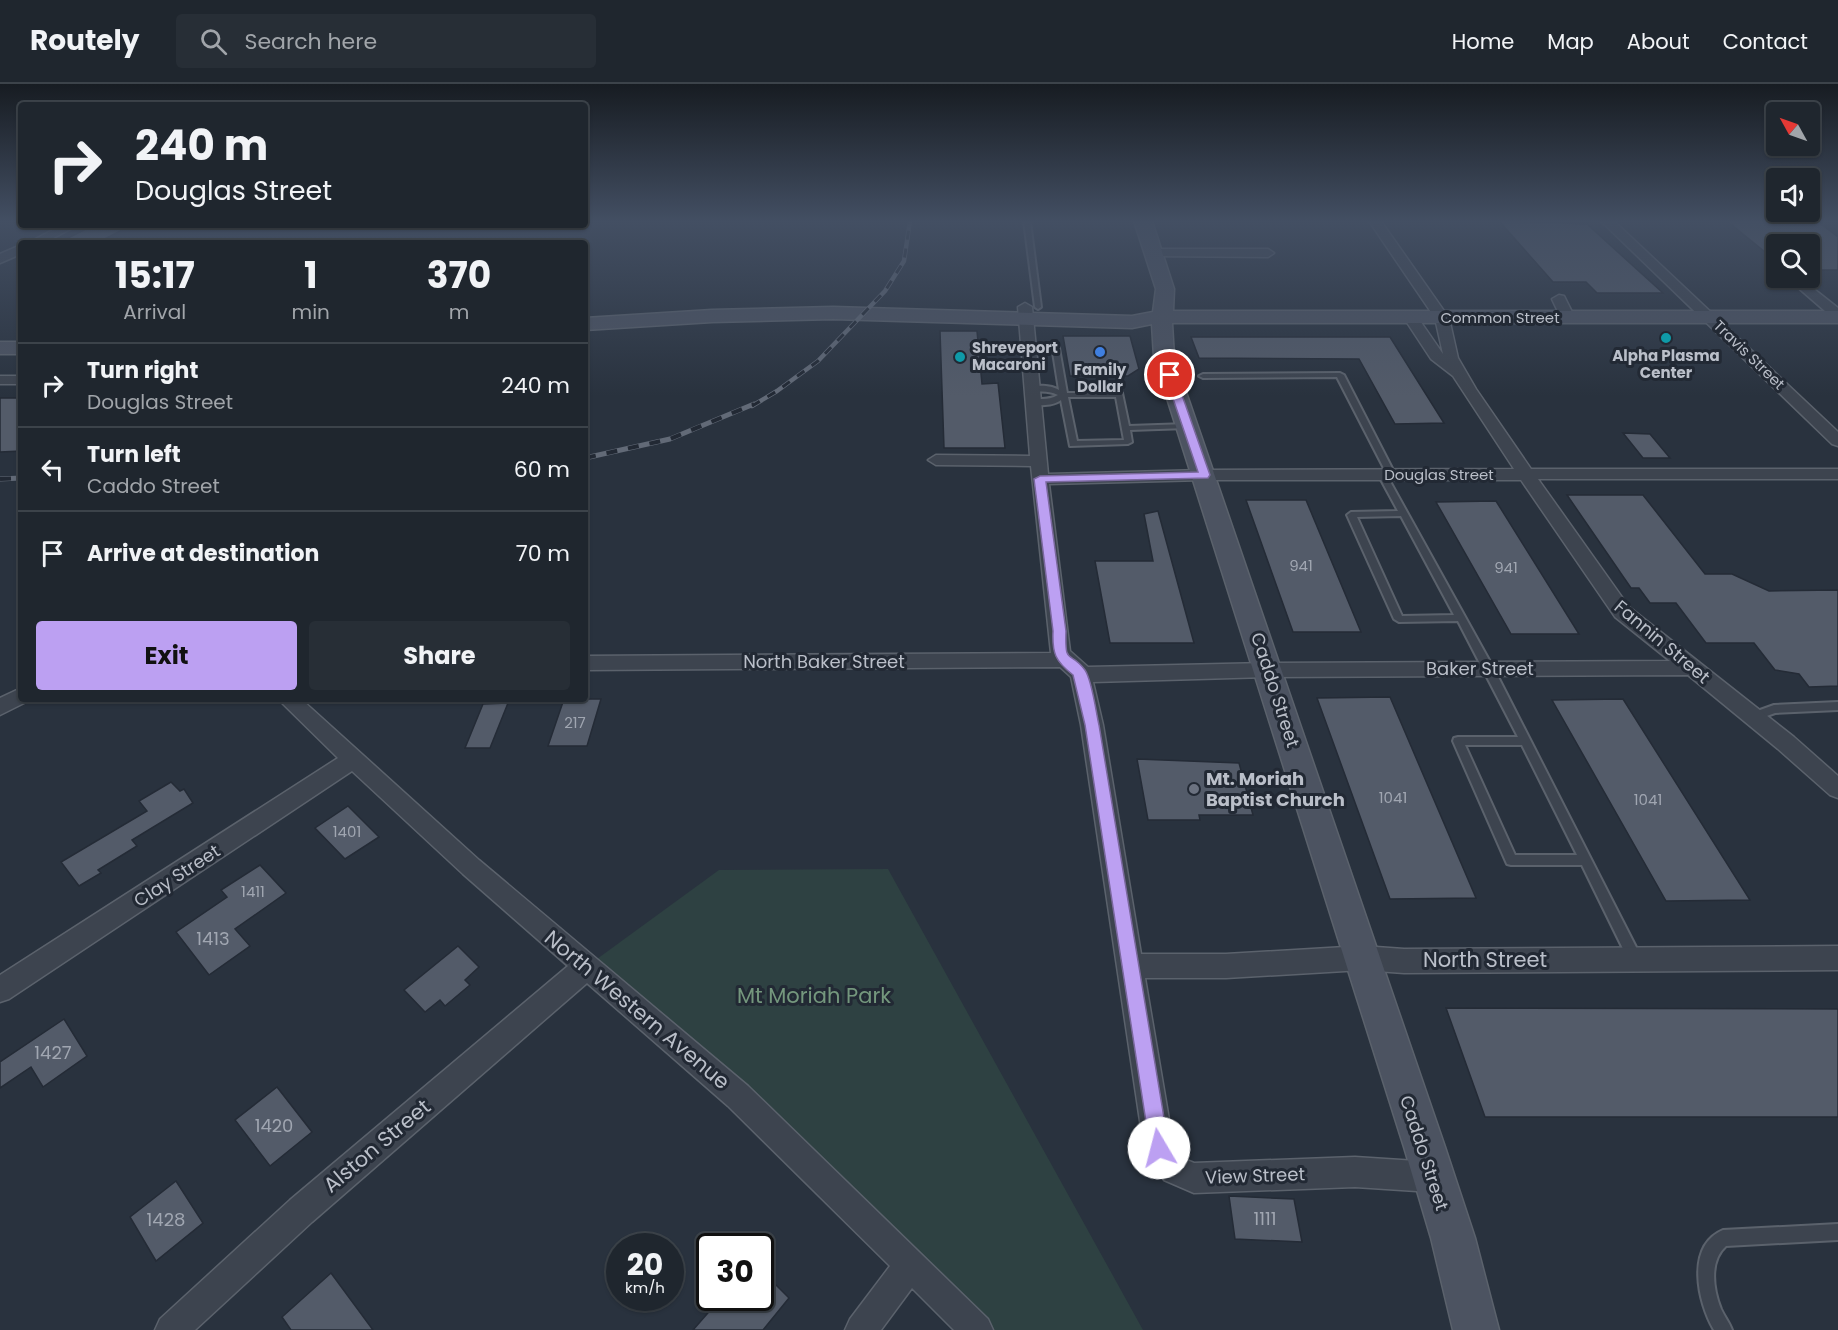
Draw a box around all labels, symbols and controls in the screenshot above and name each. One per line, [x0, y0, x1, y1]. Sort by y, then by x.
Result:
search box [176, 14, 596, 68]
text: Routely [30, 21, 140, 60]
icon: search [197, 25, 230, 58]
text: Search here [245, 26, 377, 57]
text: Home [1452, 27, 1514, 56]
text: Map [1547, 27, 1594, 56]
text: About [1627, 27, 1690, 56]
text: Contact [1723, 27, 1808, 56]
north arrow [1766, 102, 1820, 156]
map controls [1766, 102, 1820, 288]
text: 240 m [135, 116, 268, 175]
icon: right [36, 126, 114, 204]
button: sound [1766, 168, 1820, 222]
text: Douglas Street [135, 172, 332, 209]
button: search [1766, 234, 1820, 288]
text: 15:17 [115, 250, 195, 301]
text: 1 [304, 250, 318, 301]
text: 370 [427, 250, 491, 301]
text: Arrival [123, 298, 186, 326]
text: min [292, 298, 330, 326]
text: m [449, 298, 469, 326]
street label: Common Street [1440, 307, 1560, 328]
street label: Travis Street [1709, 315, 1790, 394]
marker: Alpha Plasma Center [1659, 331, 1673, 345]
place label: Shreveport Macaroni [972, 337, 1058, 375]
marker: Family Dollar [1093, 345, 1107, 359]
place label: Alpha Plasma Center [1612, 345, 1720, 383]
pin [1144, 349, 1195, 400]
marker: Shreveport Macaroni [953, 350, 967, 364]
text: Turn right [87, 355, 198, 386]
icon: arrive [1153, 358, 1186, 391]
place label: Family Dollar [1074, 359, 1127, 397]
icon: right [36, 369, 69, 402]
text: 240 m [501, 370, 570, 401]
text: Douglas Street [87, 388, 233, 416]
text: Turn left [87, 439, 181, 470]
icon: left [36, 453, 69, 486]
text: 60 m [514, 454, 570, 485]
street label: Douglas Street [1384, 464, 1494, 485]
text: Caddo Street [87, 472, 220, 500]
icon: arrive [36, 537, 69, 570]
text: Arrive at destination [87, 538, 319, 569]
text: 70 m [516, 538, 570, 569]
house number: 941 [1289, 555, 1313, 576]
house number: 941 [1494, 557, 1518, 578]
street label: Fannin Street [1609, 594, 1715, 689]
button: Exit [36, 621, 297, 690]
button: Share [309, 621, 570, 690]
street label: Caddo Street [1245, 629, 1306, 751]
street label: North Baker Street [743, 649, 905, 674]
street label: Baker Street [1426, 656, 1534, 681]
house number: 217 [564, 712, 586, 733]
place label: Mt. Moriah Baptist Church [1206, 766, 1345, 812]
marker: Mt. Moriah Baptist Church [1187, 782, 1201, 796]
house number: 1041 [1379, 787, 1407, 808]
house number: 1041 [1634, 789, 1662, 810]
house number: 1401 [333, 821, 361, 842]
street label: Clay Street [129, 838, 225, 913]
house number: 1411 [241, 881, 265, 902]
street label: North Western Avenue [539, 923, 736, 1096]
house number: 1413 [196, 926, 230, 951]
street label: North Street [1423, 945, 1547, 974]
park label: Mt Moriah Park [737, 981, 891, 1010]
house number: 1427 [34, 1040, 72, 1065]
street label: Alston Street [317, 1092, 437, 1199]
street label: Caddo Street [1394, 1092, 1455, 1214]
house number: 1420 [255, 1113, 293, 1138]
position arrow [1127, 1116, 1191, 1180]
street label: View Street [1205, 1161, 1305, 1190]
house number: 1111 [1253, 1206, 1277, 1231]
house number: 1428 [147, 1207, 185, 1232]
speed limit sign: 30 [696, 1233, 774, 1311]
text: 20 [627, 1243, 663, 1286]
text: km/h [625, 1277, 665, 1298]

